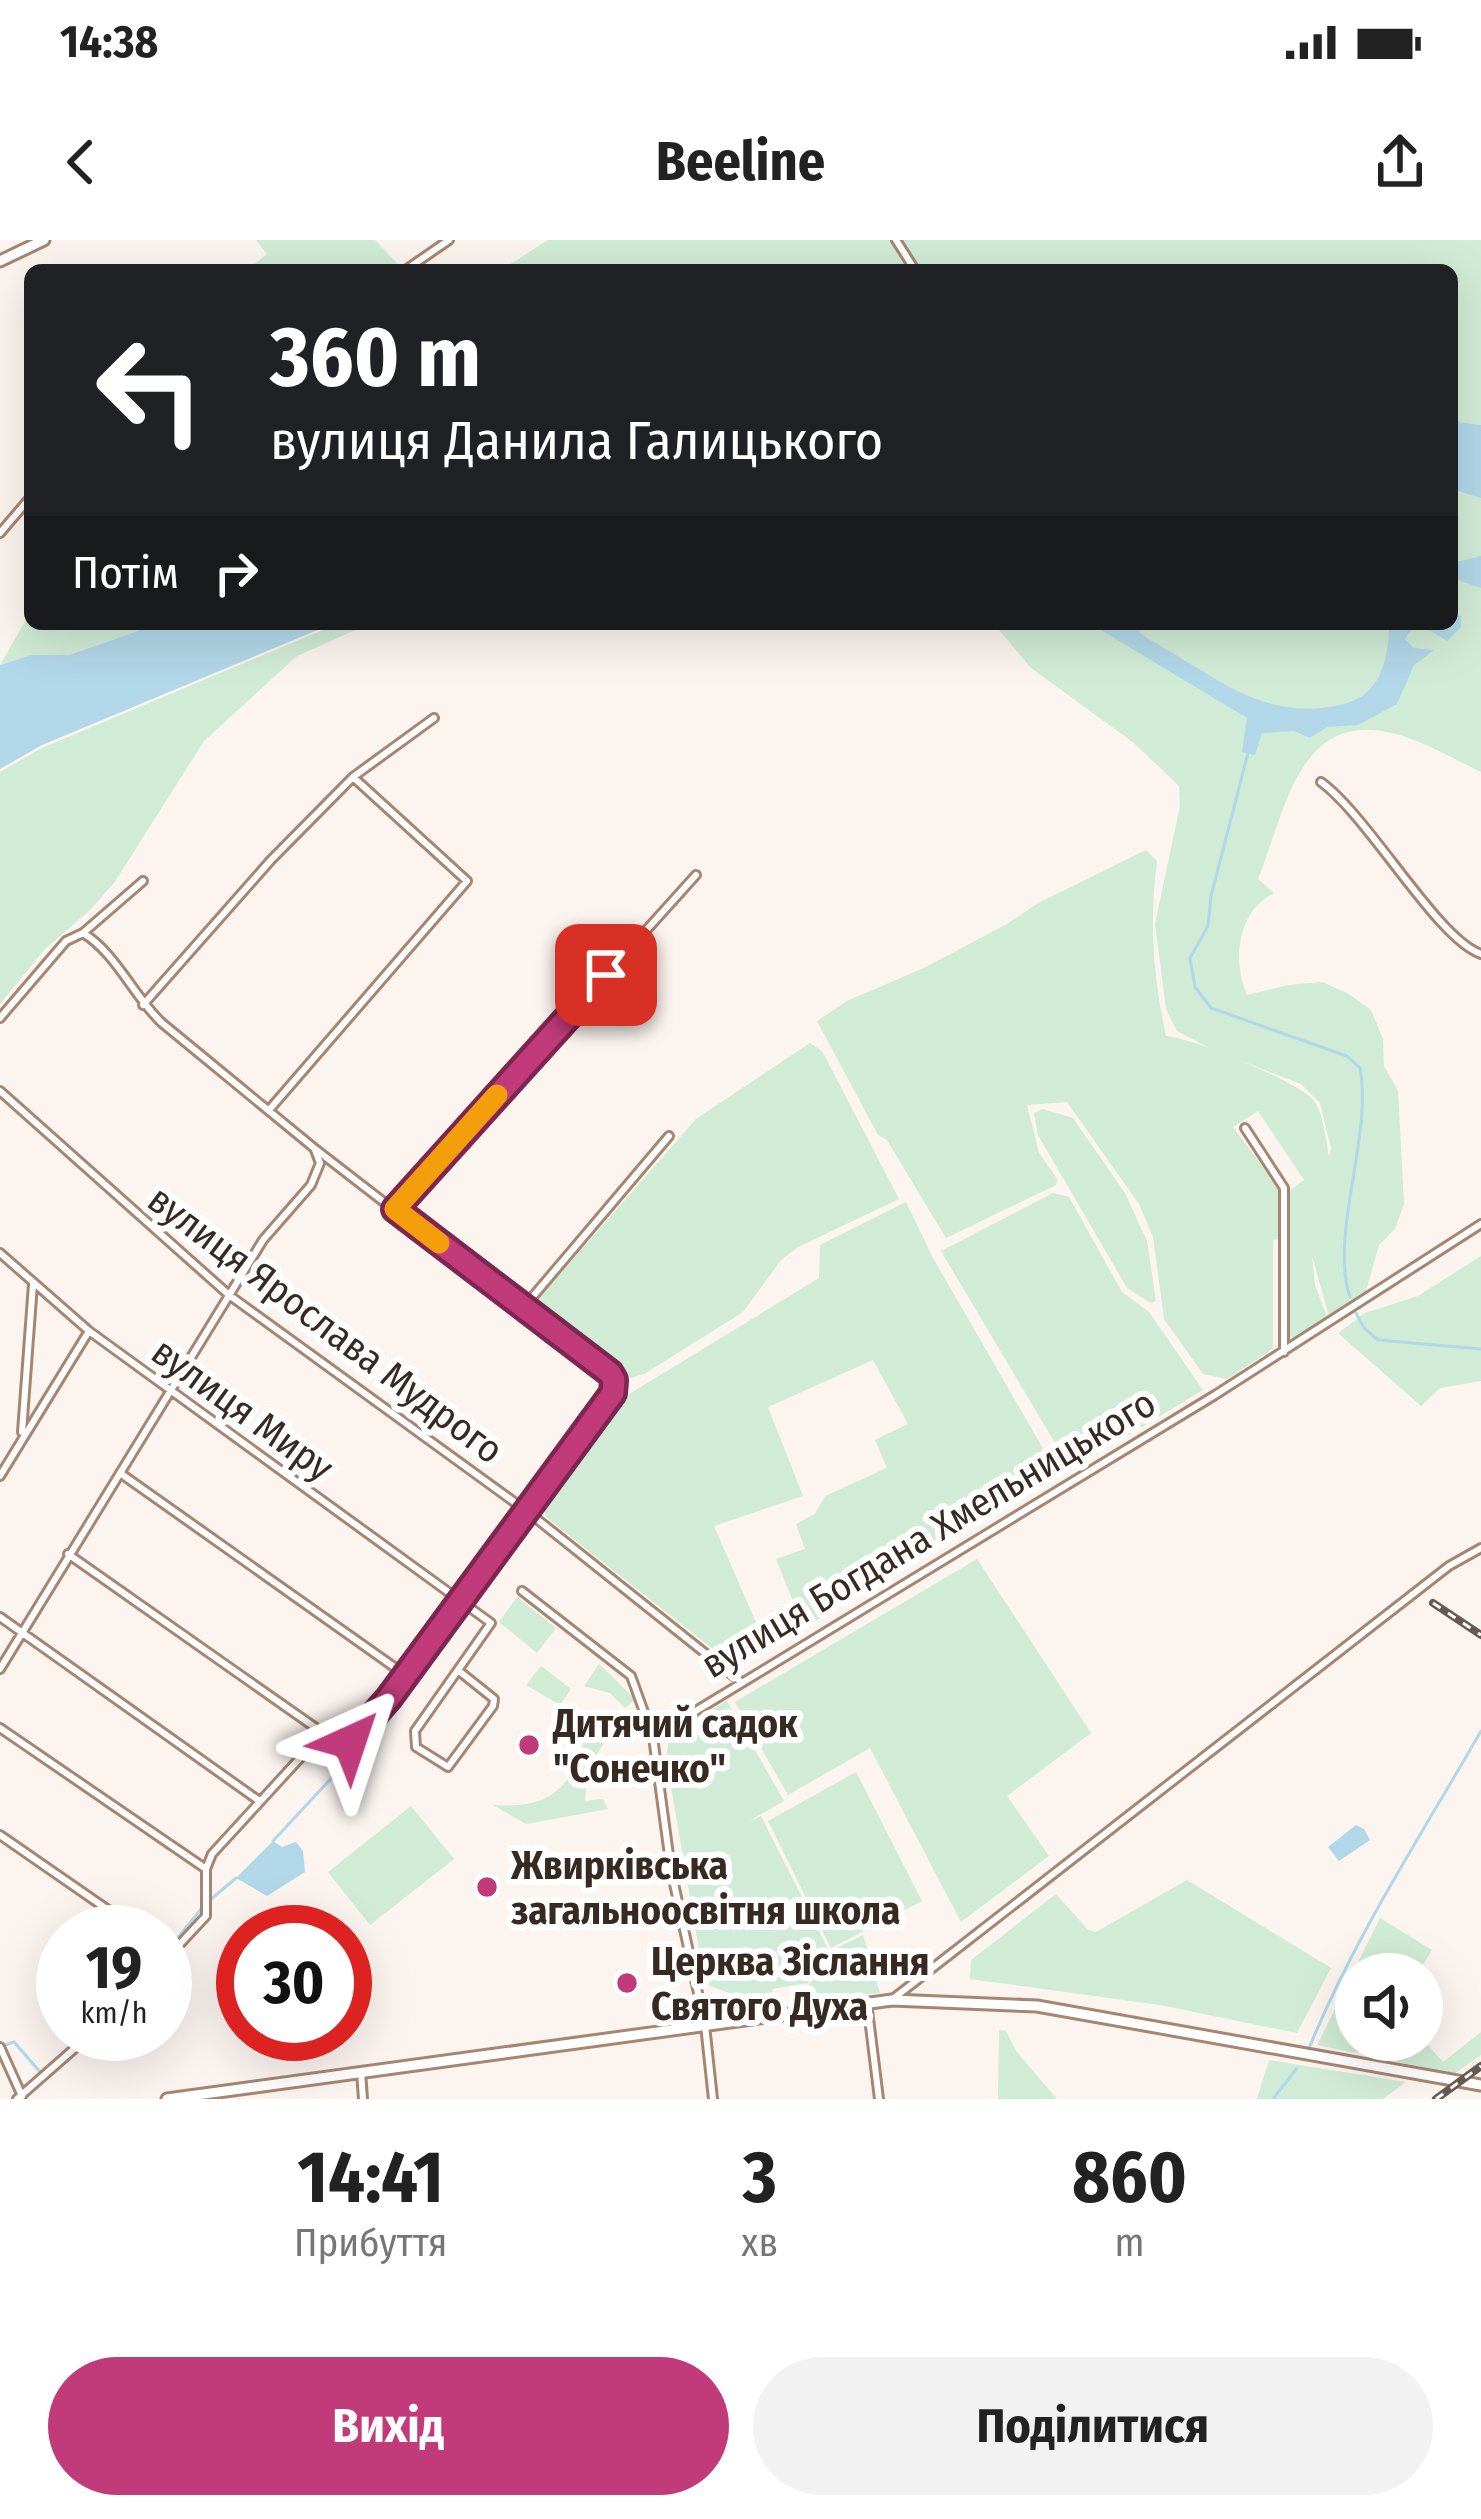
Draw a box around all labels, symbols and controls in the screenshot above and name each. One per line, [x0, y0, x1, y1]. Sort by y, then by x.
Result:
text: 14:38 [60, 15, 158, 69]
icon: back [48, 129, 114, 195]
icon: share [1367, 129, 1433, 195]
text: Beeline [656, 130, 825, 194]
text: 360 m [270, 307, 481, 408]
icon: left [72, 312, 228, 468]
text: вулиця Данила Галицького [270, 409, 883, 473]
icon: right [203, 540, 269, 606]
text: Потім [72, 546, 179, 600]
pin [555, 924, 657, 1026]
icon: arrive [573, 942, 639, 1008]
street label: вулиця Ярослава Мудрого [139, 1176, 512, 1473]
street label: вулиця Миру [143, 1329, 343, 1491]
street label: вулиця Богдана Хмельницького [693, 1380, 1164, 1688]
position arrow [287, 1679, 413, 1805]
place label: Дитячий садок "Сонечко" [552, 1701, 798, 1792]
marker: Дитячий садок "Сонечко" [516, 1732, 542, 1758]
place label: Жвирківська загальноосвітня школа [510, 1843, 901, 1934]
marker: Жвирківська загальноосвітня школа [474, 1874, 500, 1900]
speed limit sign: 30 [216, 1905, 372, 2061]
text: 19 [86, 1932, 142, 2004]
place label: Церква Зіслання Святого Духа [651, 1939, 929, 2030]
map controls [1335, 1953, 1443, 2061]
button: sound [1335, 1953, 1443, 2061]
marker: Церква Зіслання Святого Духа [614, 1970, 640, 1996]
text: km/h [81, 1995, 147, 2031]
text: 14:41 [298, 2135, 444, 2221]
text: 3 [743, 2135, 777, 2221]
text: 860 [1072, 2135, 1187, 2221]
text: Прибуття [294, 2220, 447, 2266]
text: хв [741, 2220, 778, 2266]
text: m [1115, 2220, 1145, 2266]
button: Вихід [48, 2357, 729, 2495]
button: Поділитися [753, 2357, 1433, 2495]

